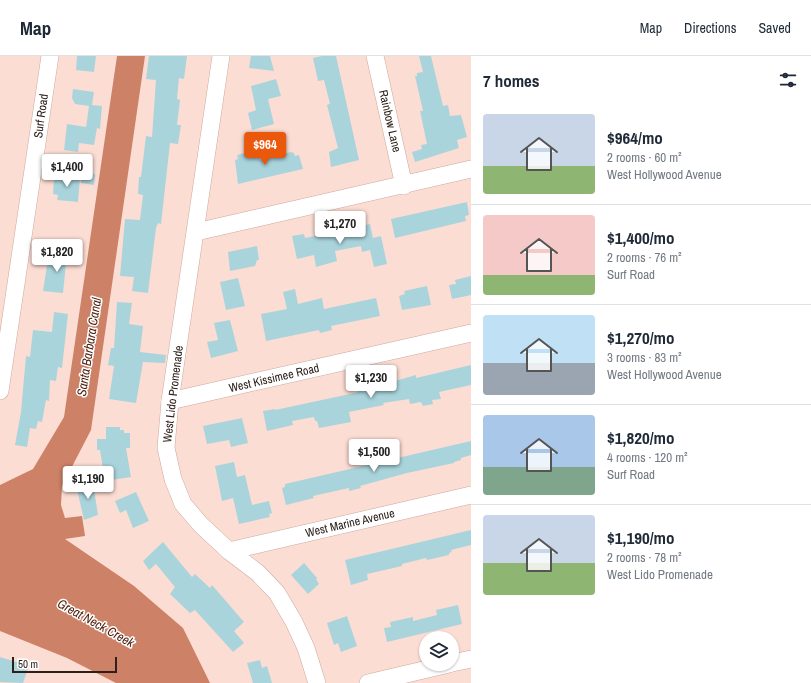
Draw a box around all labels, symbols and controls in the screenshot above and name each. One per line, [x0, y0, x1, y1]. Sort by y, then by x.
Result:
text: Map [20, 15, 51, 41]
text: Map [640, 19, 662, 37]
text: Directions [684, 19, 736, 37]
text: Saved [758, 19, 791, 37]
text: 7 homes [483, 69, 540, 92]
icon: filters [777, 69, 799, 91]
street label: Rainbow Lane [375, 88, 405, 154]
street label: Surf Road [30, 93, 52, 139]
text: $964/mo [607, 126, 663, 149]
icon: home [515, 130, 563, 178]
pin: $964 [241, 132, 289, 166]
text: $964 [253, 136, 277, 153]
text: 2 rooms · 60 m² [607, 149, 682, 166]
pin: $1,400 [34, 154, 100, 188]
text: $1,400 [51, 158, 83, 175]
text: West Hollywood Avenue [607, 166, 722, 183]
pin: $1,270 [307, 211, 373, 245]
text: $1,270 [324, 215, 356, 232]
text: $1,400/mo [607, 226, 674, 249]
icon: home [515, 231, 563, 279]
pin: $1,820 [24, 239, 90, 273]
text: $1,820 [41, 243, 73, 260]
text: 2 rooms · 76 m² [607, 249, 682, 266]
text: Surf Road [607, 266, 655, 283]
water label: Santa Barbara Canal [73, 296, 105, 397]
text: $1,270/mo [607, 326, 674, 349]
icon: home [515, 331, 563, 379]
street label: West Lido Promenade [159, 345, 187, 443]
text: 3 rooms · 83 m² [607, 349, 682, 366]
street label: West Kissimee Road [227, 360, 321, 396]
pin: $1,230 [338, 365, 404, 399]
text: West Hollywood Avenue [607, 366, 722, 383]
text: $1,230 [355, 369, 387, 386]
text: $1,820/mo [607, 426, 674, 449]
icon: home [515, 431, 563, 479]
pin: $1,500 [341, 439, 407, 473]
text: $1,500 [358, 443, 390, 460]
text: 4 rooms · 120 m² [607, 449, 688, 466]
pin: $1,190 [55, 466, 121, 500]
text: Surf Road [607, 466, 655, 483]
text: $1,190 [72, 470, 104, 487]
street label: West Marine Avenue [304, 505, 396, 541]
text: $1,190/mo [607, 526, 674, 549]
icon: home [515, 531, 563, 579]
text: 2 rooms · 78 m² [607, 549, 682, 566]
text: West Lido Promenade [607, 566, 713, 583]
water label: Great Neck Creek [55, 595, 138, 651]
map controls [419, 631, 459, 671]
button: layers [419, 631, 459, 671]
scale bar [12, 655, 117, 674]
text: 50 m [18, 657, 38, 671]

